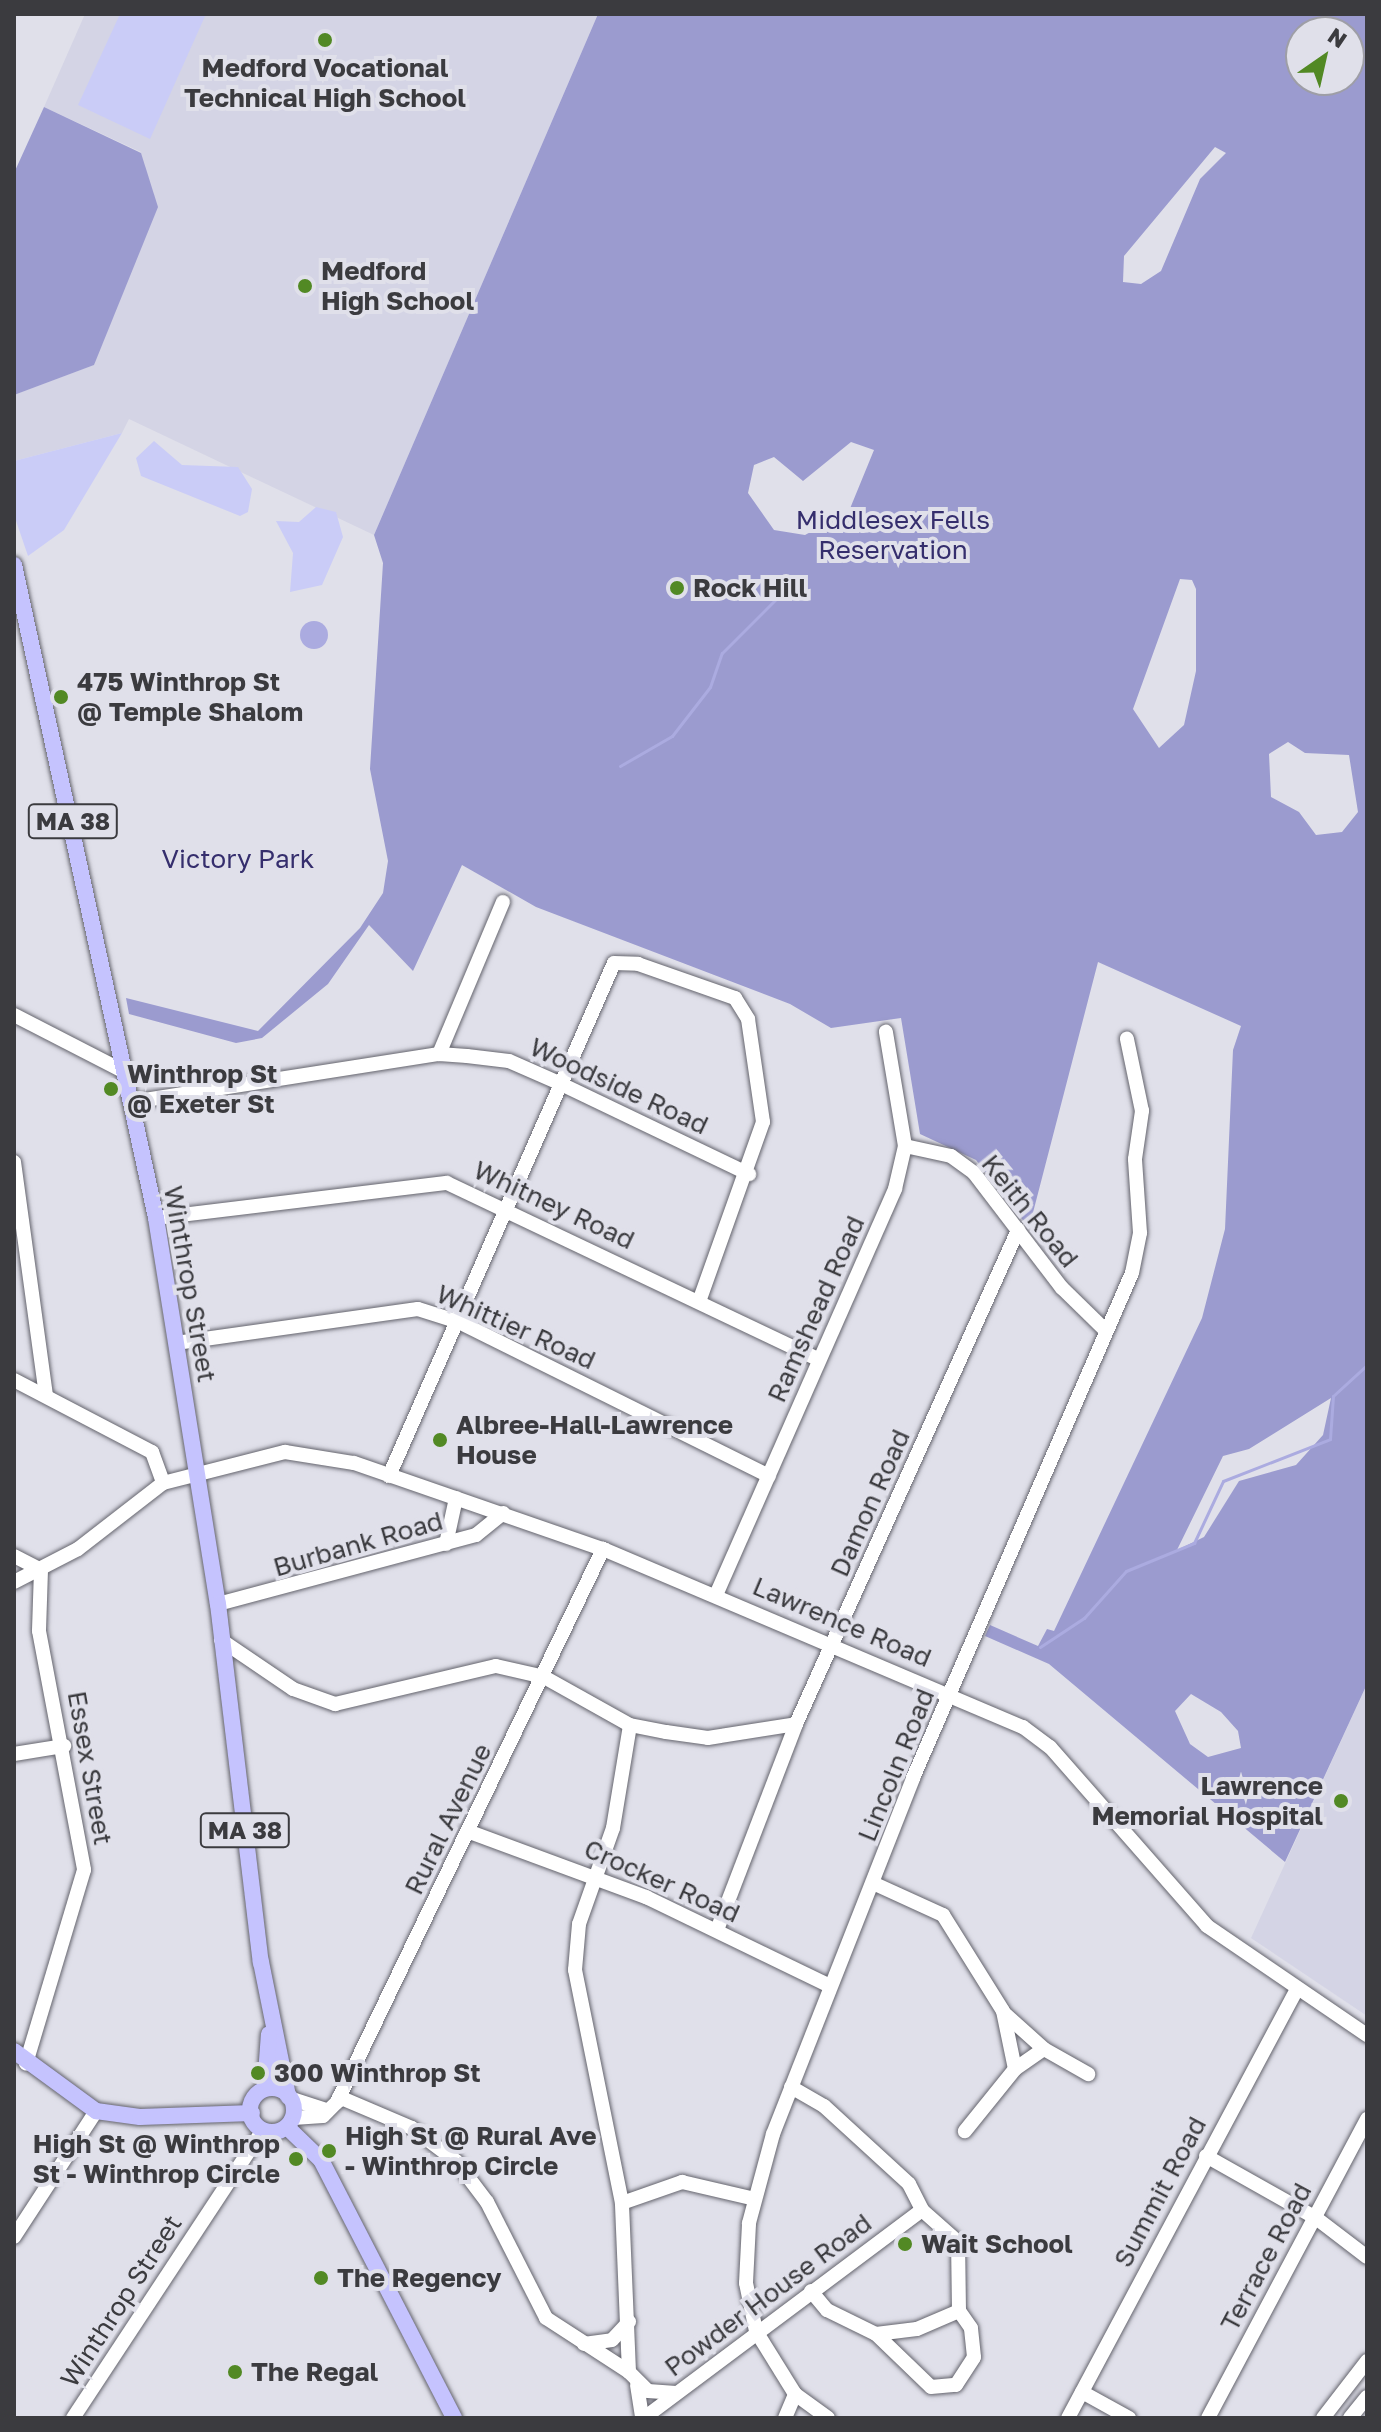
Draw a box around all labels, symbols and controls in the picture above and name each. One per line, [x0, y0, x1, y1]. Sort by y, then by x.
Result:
north arrow [1285, 16, 1365, 96]
text: N [1323, 21, 1352, 53]
marker: Medford Vocational Technical High School [316, 31, 334, 49]
place label: Medford Vocational Technical High School [184, 52, 466, 114]
place label: Medford High School [321, 255, 474, 316]
marker: Medford High School [296, 277, 314, 295]
park label: Middlesex Fells Reservation [796, 504, 990, 566]
place label: Rock Hill [693, 572, 807, 604]
marker: Rock Hill [668, 579, 686, 597]
place label: 475 Winthrop St @ Temple Shalom [77, 666, 303, 728]
marker: 475 Winthrop St @ Temple Shalom [52, 688, 70, 706]
road number: MA 38 [27, 801, 119, 841]
park label: Victory Park [162, 843, 314, 875]
street label: Woodside Road [525, 1031, 713, 1141]
place label: Winthrop St @ Exeter St [127, 1058, 277, 1120]
marker: Winthrop St @ Exeter St [102, 1080, 120, 1098]
street label: Keith Road [975, 1148, 1085, 1274]
street label: Whitney Road [469, 1154, 639, 1256]
street label: Winthrop Street [157, 1183, 223, 1385]
street label: Ramshead Road [761, 1211, 871, 1407]
street label: Whittier Road [432, 1278, 600, 1376]
place label: Albree-Hall-Lawrence House [456, 1409, 733, 1470]
street label: Damon Road [824, 1425, 916, 1581]
marker: Albree-Hall-Lawrence House [431, 1431, 449, 1449]
street label: Burbank Road [270, 1505, 446, 1583]
street label: Lawrence Road [748, 1570, 936, 1674]
street label: Lincoln Road [851, 1684, 941, 1846]
street label: Essex Street [61, 1689, 119, 1847]
street label: Rural Avenue [398, 1738, 498, 1900]
place label: Lawrence Memorial Hospital [1091, 1770, 1323, 1832]
marker: Lawrence Memorial Hospital [1330, 1790, 1352, 1812]
road number: MA 38 [199, 1810, 291, 1850]
street label: Crocker Road [579, 1833, 745, 1929]
place label: 300 Winthrop St [274, 2057, 481, 2089]
marker: 300 Winthrop St [249, 2064, 267, 2082]
street label: Summit Road [1107, 2111, 1213, 2273]
place label: High St @ Rural Ave - Winthrop Circle [345, 2120, 597, 2182]
place label: High St @ Winthrop St - Winthrop Circle [33, 2128, 280, 2190]
marker: High St @ Rural Ave - Winthrop Circle [320, 2142, 338, 2160]
marker: High St @ Winthrop St - Winthrop Circle [287, 2150, 305, 2168]
street label: Terrace Road [1214, 2178, 1318, 2336]
street label: Powder House Road [658, 2207, 878, 2383]
street label: Winthrop Street [54, 2209, 188, 2393]
place label: Wait School [921, 2228, 1073, 2260]
marker: Wait School [896, 2235, 914, 2253]
place label: The Regency [337, 2262, 502, 2294]
marker: The Regency [312, 2269, 330, 2287]
place label: The Regal [251, 2356, 378, 2388]
marker: The Regal [226, 2363, 244, 2381]

